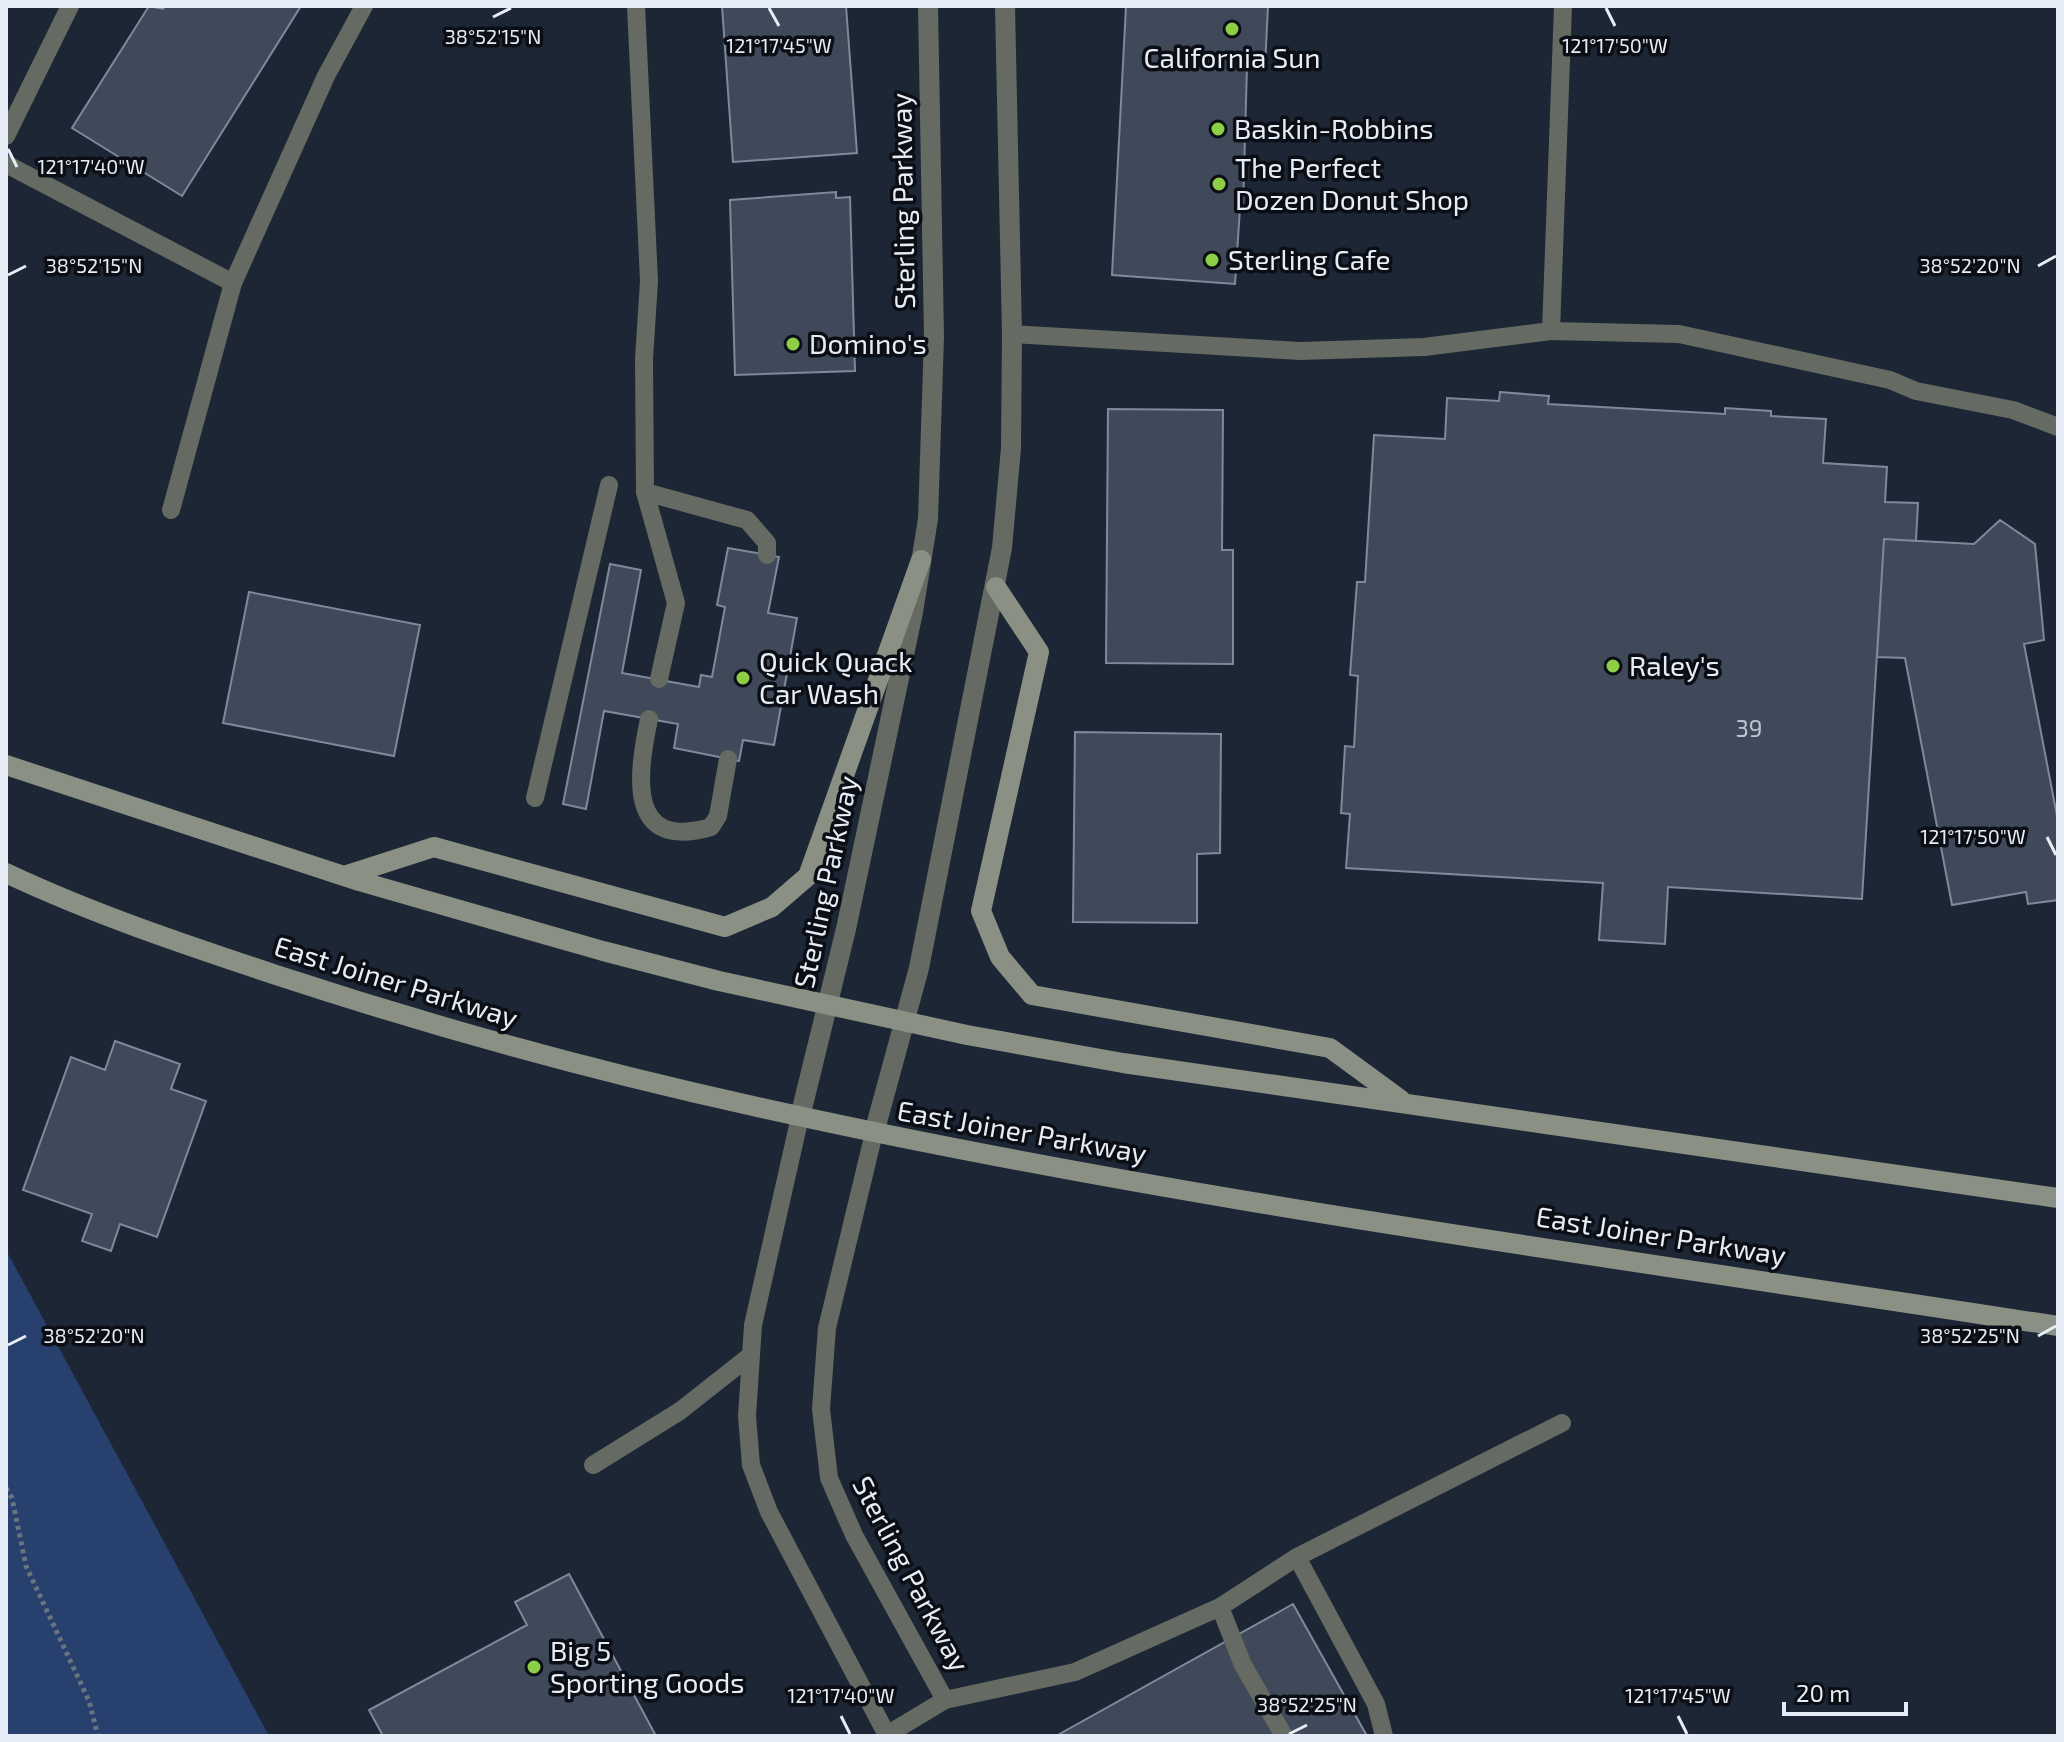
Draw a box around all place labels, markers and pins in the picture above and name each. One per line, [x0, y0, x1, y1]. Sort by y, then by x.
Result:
marker: California Sun [1223, 20, 1241, 38]
place label: California Sun [1144, 40, 1320, 74]
place label: Baskin-Robbins [1234, 111, 1433, 145]
marker: Baskin-Robbins [1209, 120, 1227, 138]
place label: The Perfect Dozen Donut Shop [1235, 150, 1469, 216]
marker: The Perfect Dozen Donut Shop [1210, 175, 1228, 193]
place label: Sterling Cafe [1228, 242, 1391, 276]
marker: Sterling Cafe [1203, 251, 1221, 269]
place label: Domino's [809, 326, 927, 360]
marker: Domino's [784, 335, 802, 353]
place label: Quick Quack Car Wash [759, 644, 913, 710]
place label: Raley's [1629, 648, 1720, 682]
marker: Raley's [1604, 657, 1622, 675]
marker: Quick Quack Car Wash [734, 669, 752, 687]
place label: Big 5 Sporting Goods [550, 1633, 745, 1699]
marker: Big 5 Sporting Goods [525, 1658, 543, 1676]

